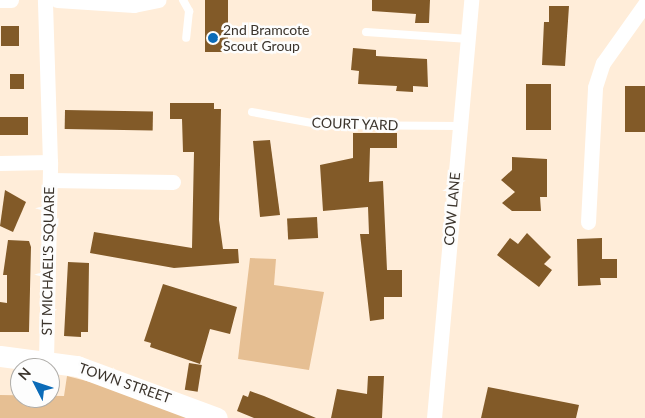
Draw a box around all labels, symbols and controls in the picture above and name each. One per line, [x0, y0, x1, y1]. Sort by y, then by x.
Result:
place label: 2nd Bramcote Scout Group [223, 22, 309, 54]
marker: 2nd Bramcote Scout Group [207, 32, 219, 44]
street label: COURT YARD [311, 114, 399, 134]
street label: COW LANE [440, 172, 464, 246]
street label: ST MICHAEL'S SQUARE [38, 186, 58, 336]
north arrow [10, 358, 60, 408]
street label: TOWN STREET [77, 359, 173, 407]
text: N [14, 364, 34, 383]

